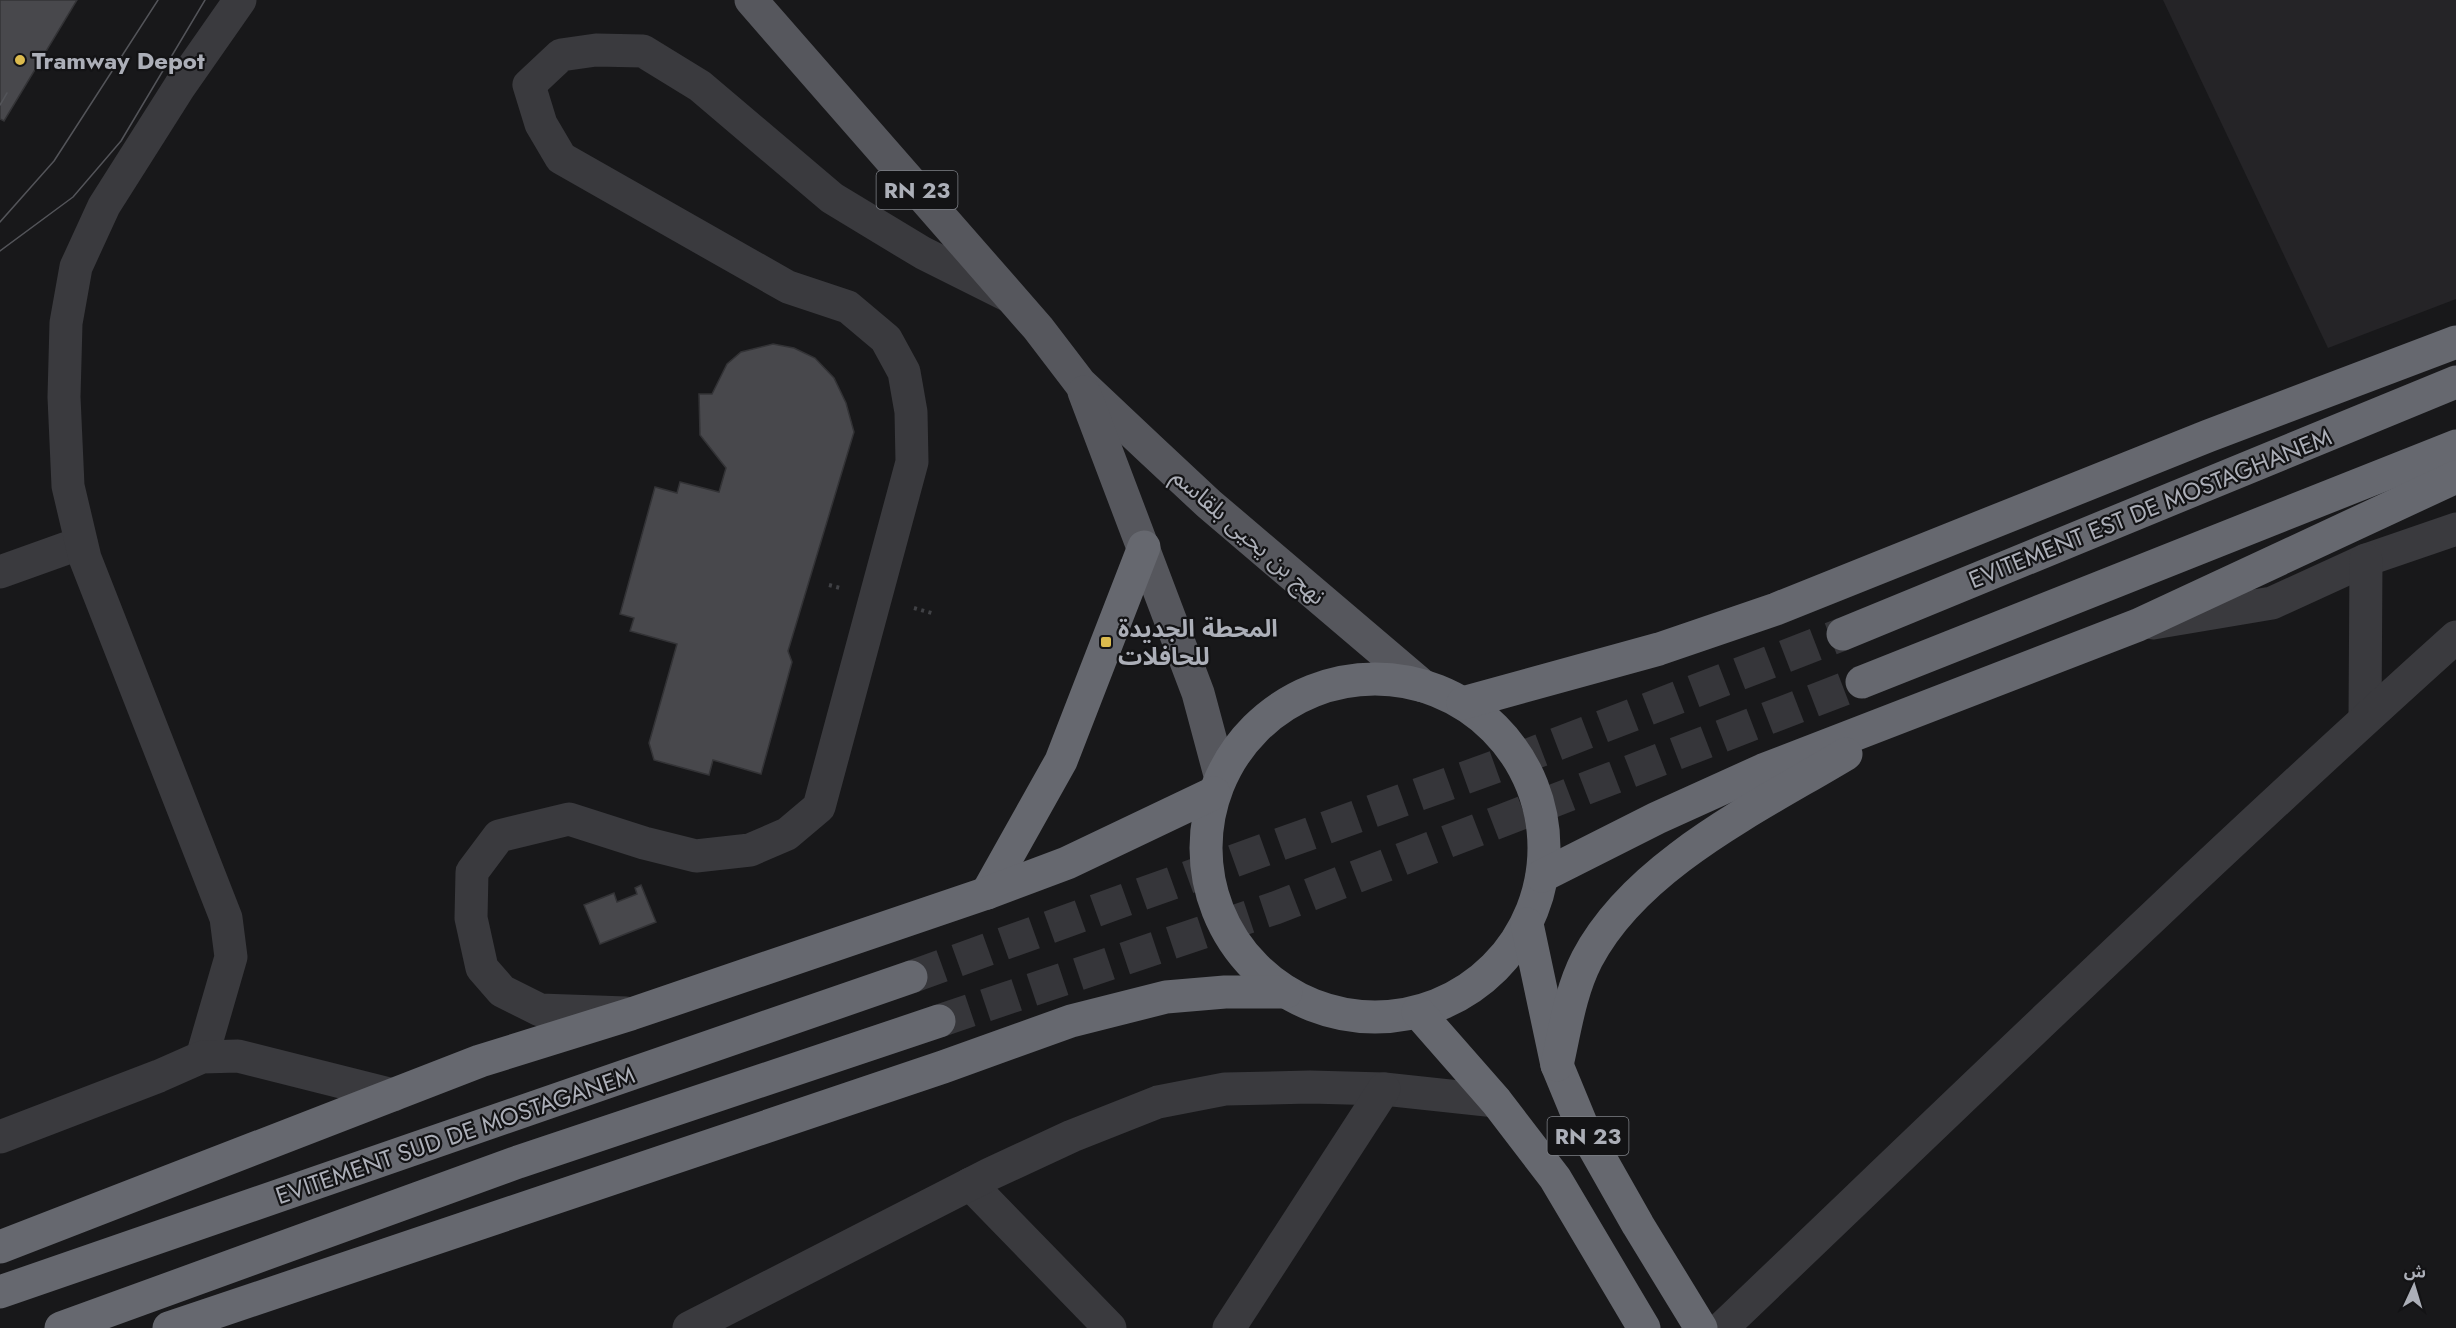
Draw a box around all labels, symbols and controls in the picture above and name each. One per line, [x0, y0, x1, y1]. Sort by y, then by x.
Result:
place label: Tramway Depot [32, 43, 205, 78]
marker: Tramway Depot [13, 53, 27, 67]
road number: RN 23 [876, 171, 958, 209]
street label: EVITEMENT EST DE MOSTAGHANEM [1963, 419, 2337, 597]
street label: نهج بن يحيى بلقاسم [1164, 459, 1334, 613]
place label: المحطة الجديدة للحافلات [1118, 611, 1278, 674]
marker: المحطة الجديدة للحافلات [1099, 635, 1113, 649]
street label: EVITEMENT SUD DE MOSTAGANEM [271, 1057, 639, 1213]
road number: RN 23 [1548, 1117, 1628, 1155]
north arrow [2384, 1256, 2444, 1316]
text: ش [2403, 1259, 2427, 1284]

